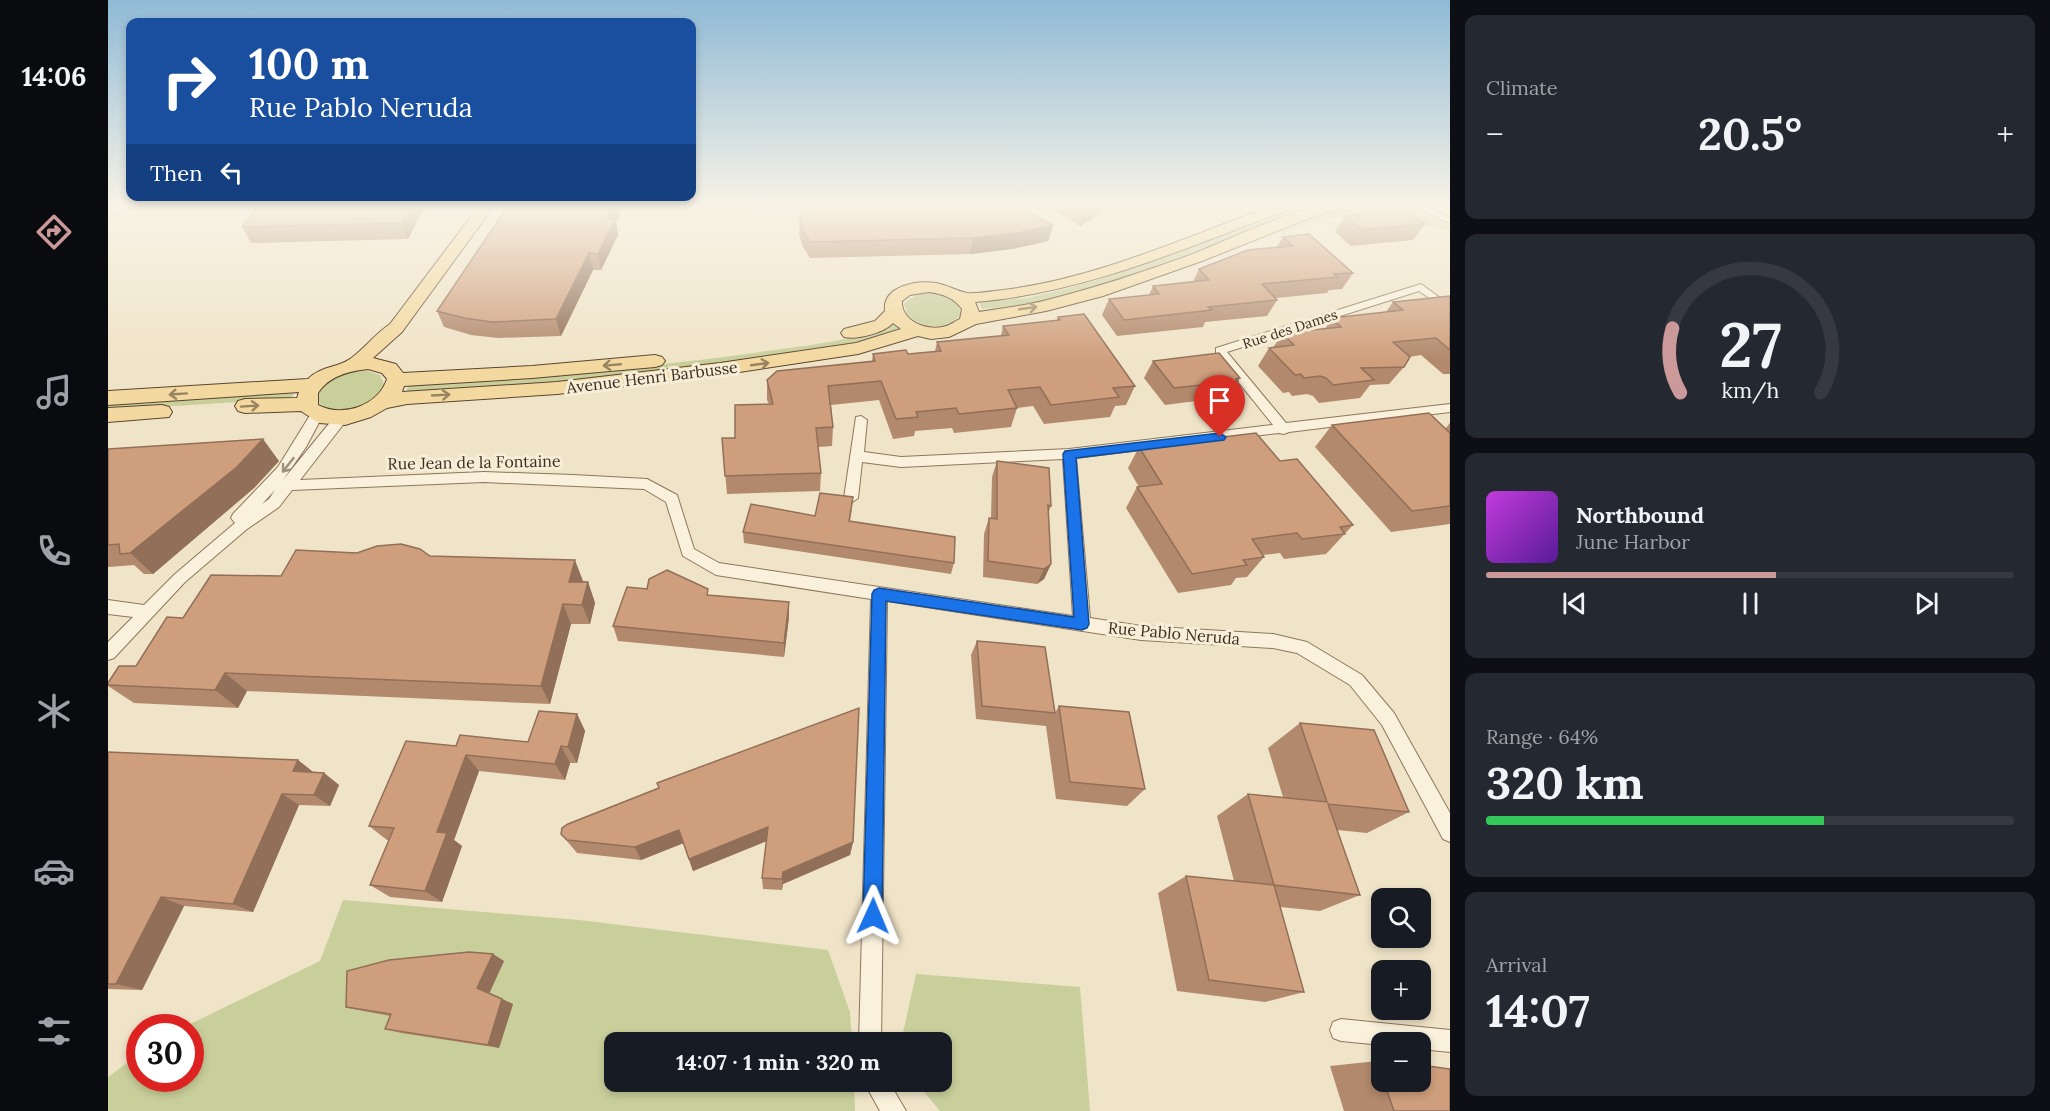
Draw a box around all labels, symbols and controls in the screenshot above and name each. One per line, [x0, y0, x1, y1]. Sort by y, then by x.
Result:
text: 100 m [249, 37, 369, 91]
icon: right [150, 42, 228, 120]
text: 14:06 [21, 59, 87, 93]
text: Climate [1486, 75, 1558, 100]
text: Rue Pablo Neruda [249, 90, 473, 124]
text: 20.5° [1698, 105, 1802, 162]
text: − [1486, 113, 1504, 155]
text: + [1996, 113, 2014, 155]
icon: left [215, 156, 248, 189]
text: Then [150, 159, 203, 187]
icon: directions [33, 211, 75, 253]
one-way arrow [1018, 302, 1038, 313]
text: 27 [1719, 304, 1781, 384]
street label: Rue des Dames [1240, 305, 1340, 353]
street label: Avenue Henri Barbusse [564, 357, 739, 398]
one-way arrow [750, 358, 770, 369]
one-way arrow [602, 360, 622, 371]
icon: music [33, 371, 75, 413]
pin [1194, 375, 1245, 437]
text: km/h [1721, 377, 1779, 405]
icon: arrive [1203, 384, 1236, 417]
one-way arrow [168, 389, 188, 400]
one-way arrow [430, 389, 450, 400]
one-way arrow [240, 400, 260, 411]
street label: Rue Jean de la Fontaine [387, 450, 561, 474]
one-way arrow [282, 457, 295, 473]
text: Northbound [1576, 501, 1704, 529]
text: June Harbor [1576, 529, 1690, 554]
icon: phone [33, 530, 75, 572]
icon: previous [1558, 587, 1591, 620]
icon: pause [1734, 587, 1767, 620]
icon: next [1910, 587, 1943, 620]
street label: Rue Pablo Neruda [1107, 617, 1241, 649]
icon: climate [33, 690, 75, 732]
text: Range · 64% [1486, 724, 1598, 749]
text: 320 km [1486, 754, 1644, 811]
icon: car [33, 850, 75, 892]
position arrow [841, 884, 905, 948]
map controls [1371, 888, 1431, 1092]
button: search [1371, 888, 1431, 948]
text: Arrival [1486, 952, 1547, 977]
button: + [1371, 960, 1431, 1020]
text: 14:07 [1486, 982, 1590, 1039]
icon: filters [33, 1010, 75, 1052]
speed limit sign: 30 [126, 1014, 204, 1092]
button: − [1371, 1032, 1431, 1092]
text: 14:07 · 1 min · 320 m [676, 1048, 880, 1076]

